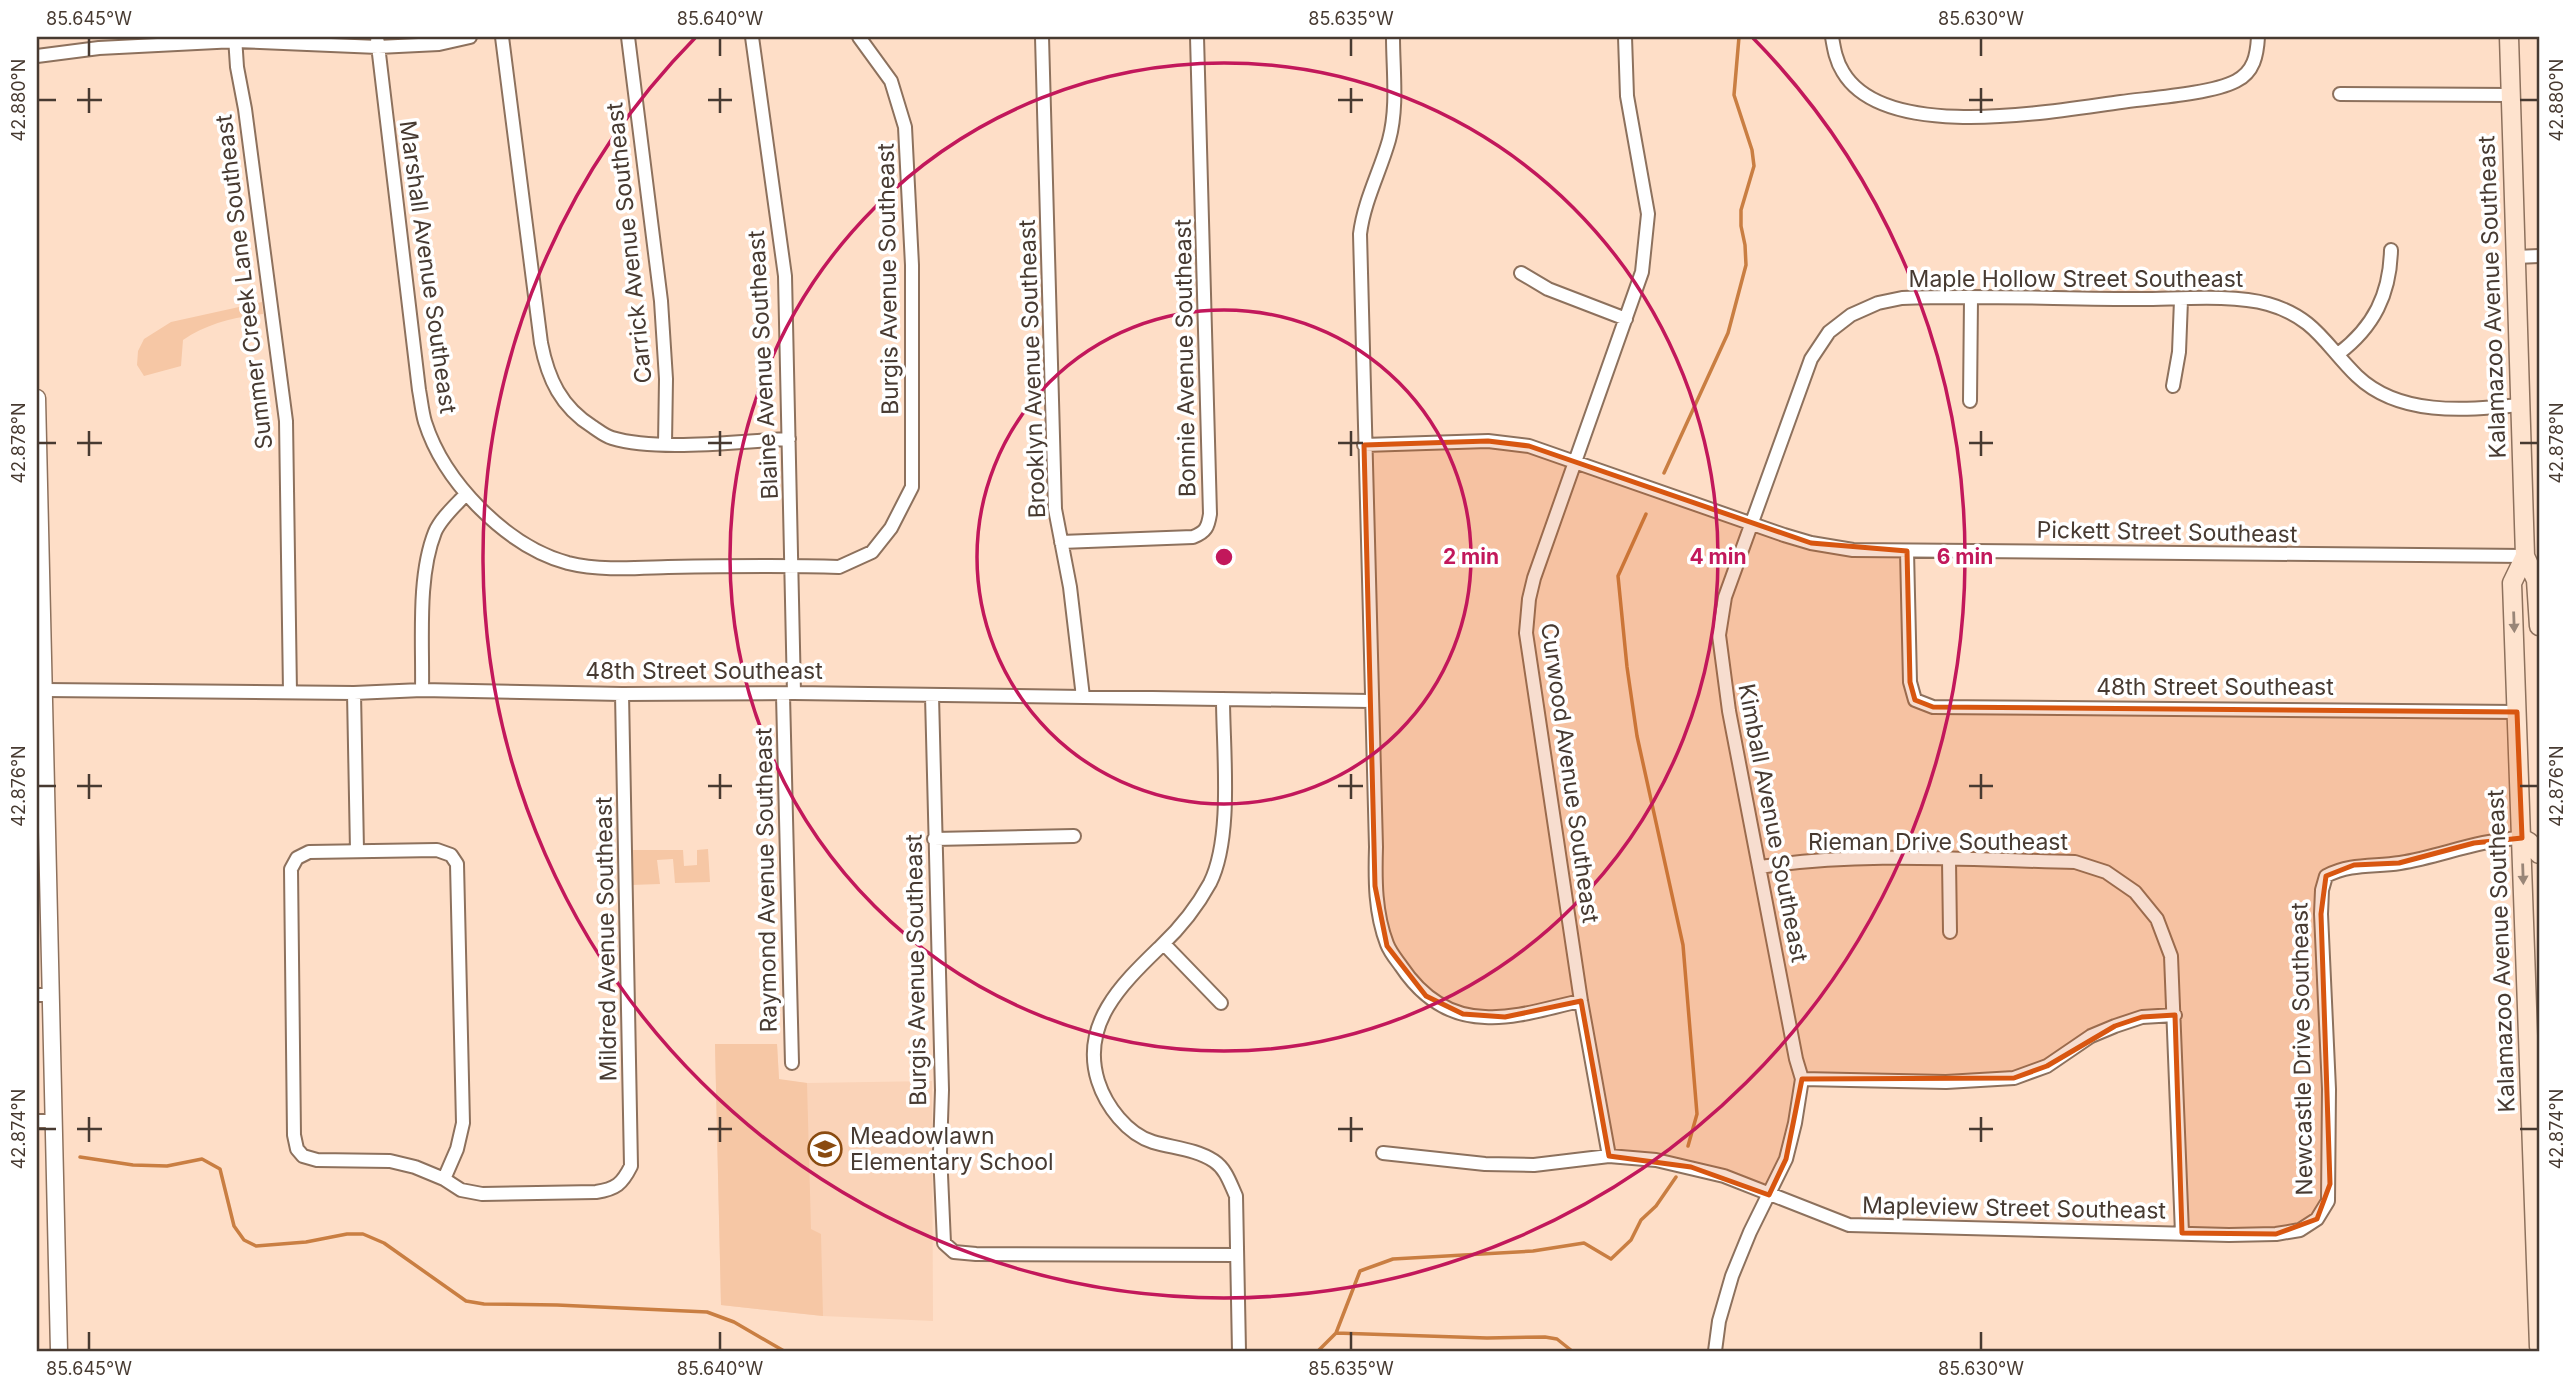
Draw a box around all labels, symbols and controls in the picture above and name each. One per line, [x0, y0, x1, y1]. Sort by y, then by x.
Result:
text: 85.645°W [46, 8, 132, 29]
text: 85.640°W [677, 8, 763, 29]
text: 85.635°W [1308, 8, 1394, 29]
text: 85.630°W [1938, 8, 2024, 29]
text: 42.880°N [8, 59, 29, 141]
text: 42.880°N [2546, 59, 2567, 141]
street label: Carrick Avenue Southeast [600, 101, 658, 385]
street label: Summer Creek Lane Southeast [210, 113, 278, 451]
street label: Marshall Avenue Southeast [394, 119, 462, 416]
street label: Kalamazoo Avenue Southeast [2472, 135, 2512, 459]
street label: Burgis Avenue Southeast [872, 142, 904, 415]
street label: Bonnie Avenue Southeast [1169, 218, 1201, 497]
street label: Brooklyn Avenue Southeast [1013, 219, 1051, 519]
street label: Blaine Avenue Southeast [742, 229, 784, 500]
street label: Maple Hollow Street Southeast [1909, 265, 2244, 293]
text: 42.878°N [8, 402, 29, 484]
text: 42.878°N [2546, 402, 2567, 484]
street label: Pickett Street Southeast [2036, 516, 2298, 548]
text: 2 min [1443, 544, 1499, 569]
text: 4 min [1689, 544, 1747, 569]
text: 6 min [1937, 544, 1993, 569]
centre of rings [1212, 545, 1236, 569]
one-way arrow [2508, 611, 2519, 633]
street label: Curwood Avenue Southeast [1535, 621, 1605, 925]
street label: 48th Street Southeast [585, 657, 823, 685]
street label: 48th Street Southeast [2096, 673, 2334, 701]
street label: Kimball Avenue Southeast [1732, 681, 1814, 965]
street label: Raymond Avenue Southeast [749, 727, 783, 1033]
text: 42.876°N [8, 745, 29, 827]
text: 42.876°N [2546, 745, 2567, 827]
street label: Kalamazoo Avenue Southeast [2481, 789, 2521, 1113]
street label: Mildred Avenue Southeast [590, 796, 622, 1082]
street label: Rieman Drive Southeast [1808, 828, 2068, 856]
street label: Burgis Avenue Southeast [900, 833, 932, 1106]
one-way arrow [2517, 863, 2528, 885]
street label: Newcastle Drive Southeast [2285, 902, 2319, 1196]
text: 42.874°N [8, 1089, 29, 1169]
text: 42.874°N [2546, 1089, 2567, 1169]
place label: Meadowlawn Elementary School [850, 1122, 1054, 1176]
school or university icon: Meadowlawn Elementary School [806, 1130, 844, 1168]
street label: Mapleview Street Southeast [1862, 1191, 2167, 1225]
text: 85.645°W [46, 1358, 132, 1379]
text: 85.640°W [677, 1358, 763, 1379]
text: 85.635°W [1308, 1358, 1394, 1379]
text: 85.630°W [1938, 1358, 2024, 1379]

